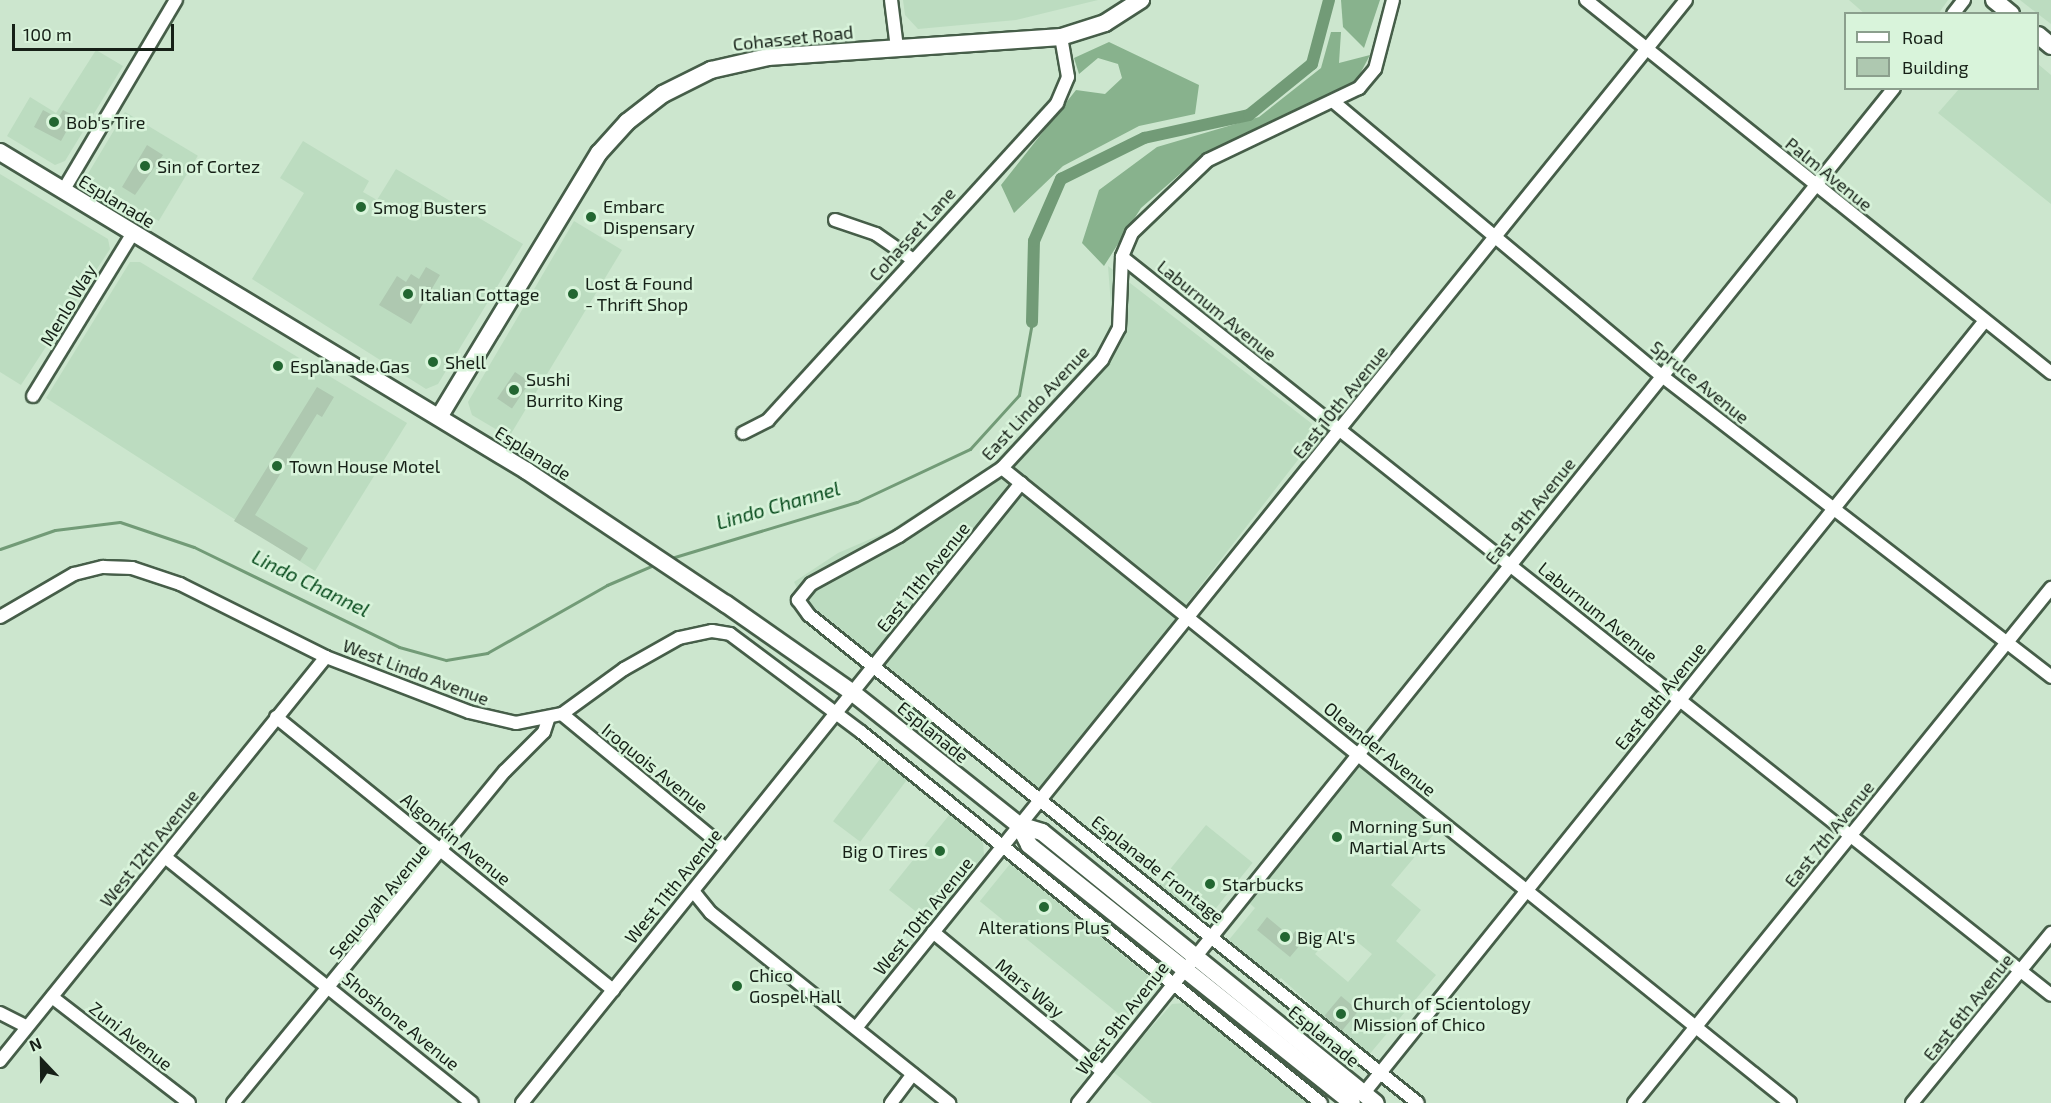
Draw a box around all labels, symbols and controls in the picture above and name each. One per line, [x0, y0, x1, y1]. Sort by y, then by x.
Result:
scale bar [15, 12, 177, 50]
legend [1844, 12, 2039, 90]
street label: Cohasset Road [732, 21, 854, 55]
text: 100 m [23, 23, 72, 45]
text: Road [1902, 26, 1943, 48]
text: Building [1902, 56, 1969, 78]
place label: Bob's Tire [66, 111, 146, 133]
marker: Bob's Tire [47, 115, 61, 129]
street label: Palm Avenue [1781, 132, 1877, 216]
place label: Sin of Cortez [157, 155, 260, 177]
marker: Sin of Cortez [138, 159, 152, 173]
street label: Esplanade [75, 170, 159, 232]
street label: Cohasset Lane [864, 183, 960, 285]
place label: Smog Busters [373, 196, 487, 218]
place label: Embarc Dispensary [603, 196, 695, 238]
marker: Smog Busters [354, 200, 368, 214]
marker: Embarc Dispensary [584, 210, 598, 224]
street label: Laburnum Avenue [1153, 255, 1281, 365]
street label: Menlo Way [35, 260, 101, 350]
place label: Lost & Found - Thrift Shop [585, 273, 693, 316]
place label: Italian Cottage [420, 283, 539, 305]
marker: Italian Cottage [401, 287, 415, 301]
marker: Lost & Found - Thrift Shop [566, 287, 580, 301]
street label: Spruce Avenue [1646, 336, 1754, 428]
street label: East Lindo Avenue [976, 341, 1094, 465]
street label: East 10th Avenue [1288, 341, 1392, 463]
place label: Shell [445, 351, 486, 373]
place label: Esplanade Gas [290, 355, 410, 377]
marker: Shell [426, 355, 440, 369]
marker: Esplanade Gas [271, 359, 285, 373]
place label: Sushi Burrito King [526, 369, 623, 412]
marker: Sushi Burrito King [507, 383, 521, 397]
street label: Esplanade [491, 421, 575, 485]
street label: East 9th Avenue [1480, 453, 1580, 569]
place label: Town House Motel [289, 455, 440, 477]
marker: Town House Motel [270, 459, 284, 473]
water label: Lindo Channel [713, 476, 843, 534]
street label: East 11th Avenue [872, 517, 974, 637]
water label: Lindo Channel [248, 544, 374, 622]
street label: Laburnum Avenue [1534, 557, 1662, 667]
street label: West Lindo Avenue [340, 634, 492, 710]
street label: East 8th Avenue [1610, 638, 1710, 754]
street label: Esplanade [893, 697, 973, 767]
street label: Oleander Avenue [1319, 697, 1441, 801]
street label: Iroquois Avenue [597, 719, 713, 817]
street label: East 7th Avenue [1779, 776, 1879, 892]
street label: West 12th Avenue [95, 785, 203, 911]
street label: Algonkin Avenue [397, 788, 515, 890]
street label: Esplanade Frontage [1087, 810, 1229, 928]
place label: Morning Sun Martial Arts [1349, 816, 1452, 858]
street label: West 11th Avenue [620, 824, 726, 948]
marker: Morning Sun Martial Arts [1330, 830, 1344, 844]
street label: Sequoyah Avenue [324, 839, 434, 963]
place label: Big O Tires [842, 840, 928, 862]
marker: Big O Tires [933, 844, 947, 858]
street label: West 10th Avenue [869, 852, 977, 980]
place label: Starbucks [1222, 873, 1304, 895]
marker: Starbucks [1203, 877, 1217, 891]
marker: Alterations Plus [1037, 900, 1051, 914]
place label: Alterations Plus [979, 916, 1109, 938]
place label: Big Al's [1297, 926, 1356, 948]
marker: Big Al's [1278, 930, 1292, 944]
street label: East 6th Avenue [1918, 949, 2018, 1065]
street label: Mars Way [991, 954, 1069, 1022]
street label: West 9th Avenue [1071, 957, 1173, 1079]
place label: Chico Gospel Hall [749, 965, 842, 1008]
street label: Shoshone Avenue [338, 967, 464, 1075]
marker: Chico Gospel Hall [730, 979, 744, 993]
place label: Church of Scientology Mission of Chico [1353, 993, 1531, 1036]
street label: Zuni Avenue [85, 997, 177, 1075]
street label: Esplanade [1284, 1001, 1364, 1071]
marker: Church of Scientology Mission of Chico [1334, 1007, 1348, 1021]
north arrow [12, 1031, 72, 1091]
text: N [26, 1033, 44, 1055]

